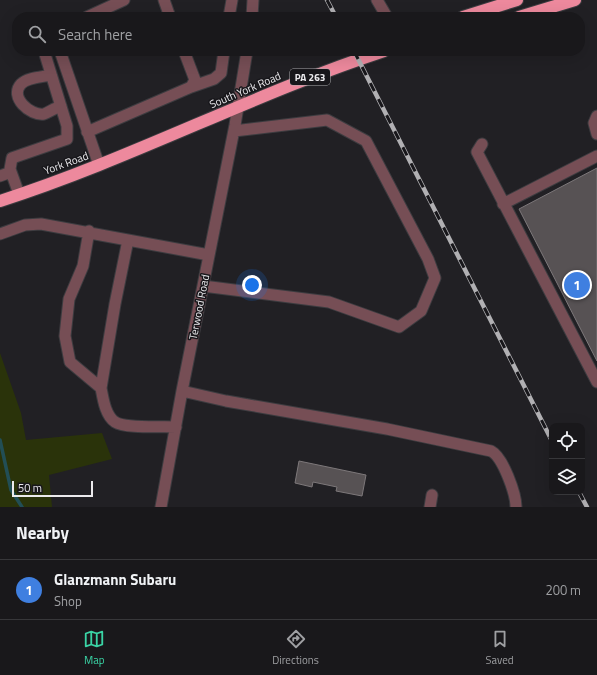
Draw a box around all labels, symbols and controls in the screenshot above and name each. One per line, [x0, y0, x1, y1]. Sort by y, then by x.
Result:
search box [12, 12, 585, 56]
icon: search [26, 23, 48, 45]
text: Search here [58, 23, 132, 46]
street label: South York Road [207, 68, 283, 112]
road number: PA 263 [290, 69, 330, 85]
street label: York Road [42, 148, 91, 178]
pin: 1 [564, 270, 590, 300]
street label: Terwood Road [185, 273, 213, 341]
your location [242, 275, 262, 295]
map controls [549, 423, 585, 495]
button: locate [549, 423, 585, 459]
button: layers [549, 459, 585, 495]
scale bar [12, 479, 93, 498]
text: 50 m [18, 480, 42, 496]
text: Nearby [16, 520, 69, 546]
text: Glanzmann Subaru [54, 568, 176, 591]
text: 1 [25, 580, 33, 600]
text: 200 m [545, 580, 581, 600]
text: Shop [54, 591, 82, 611]
tab: Map [83, 628, 105, 668]
tab: Directions [272, 628, 319, 668]
tab: Saved [486, 628, 514, 668]

